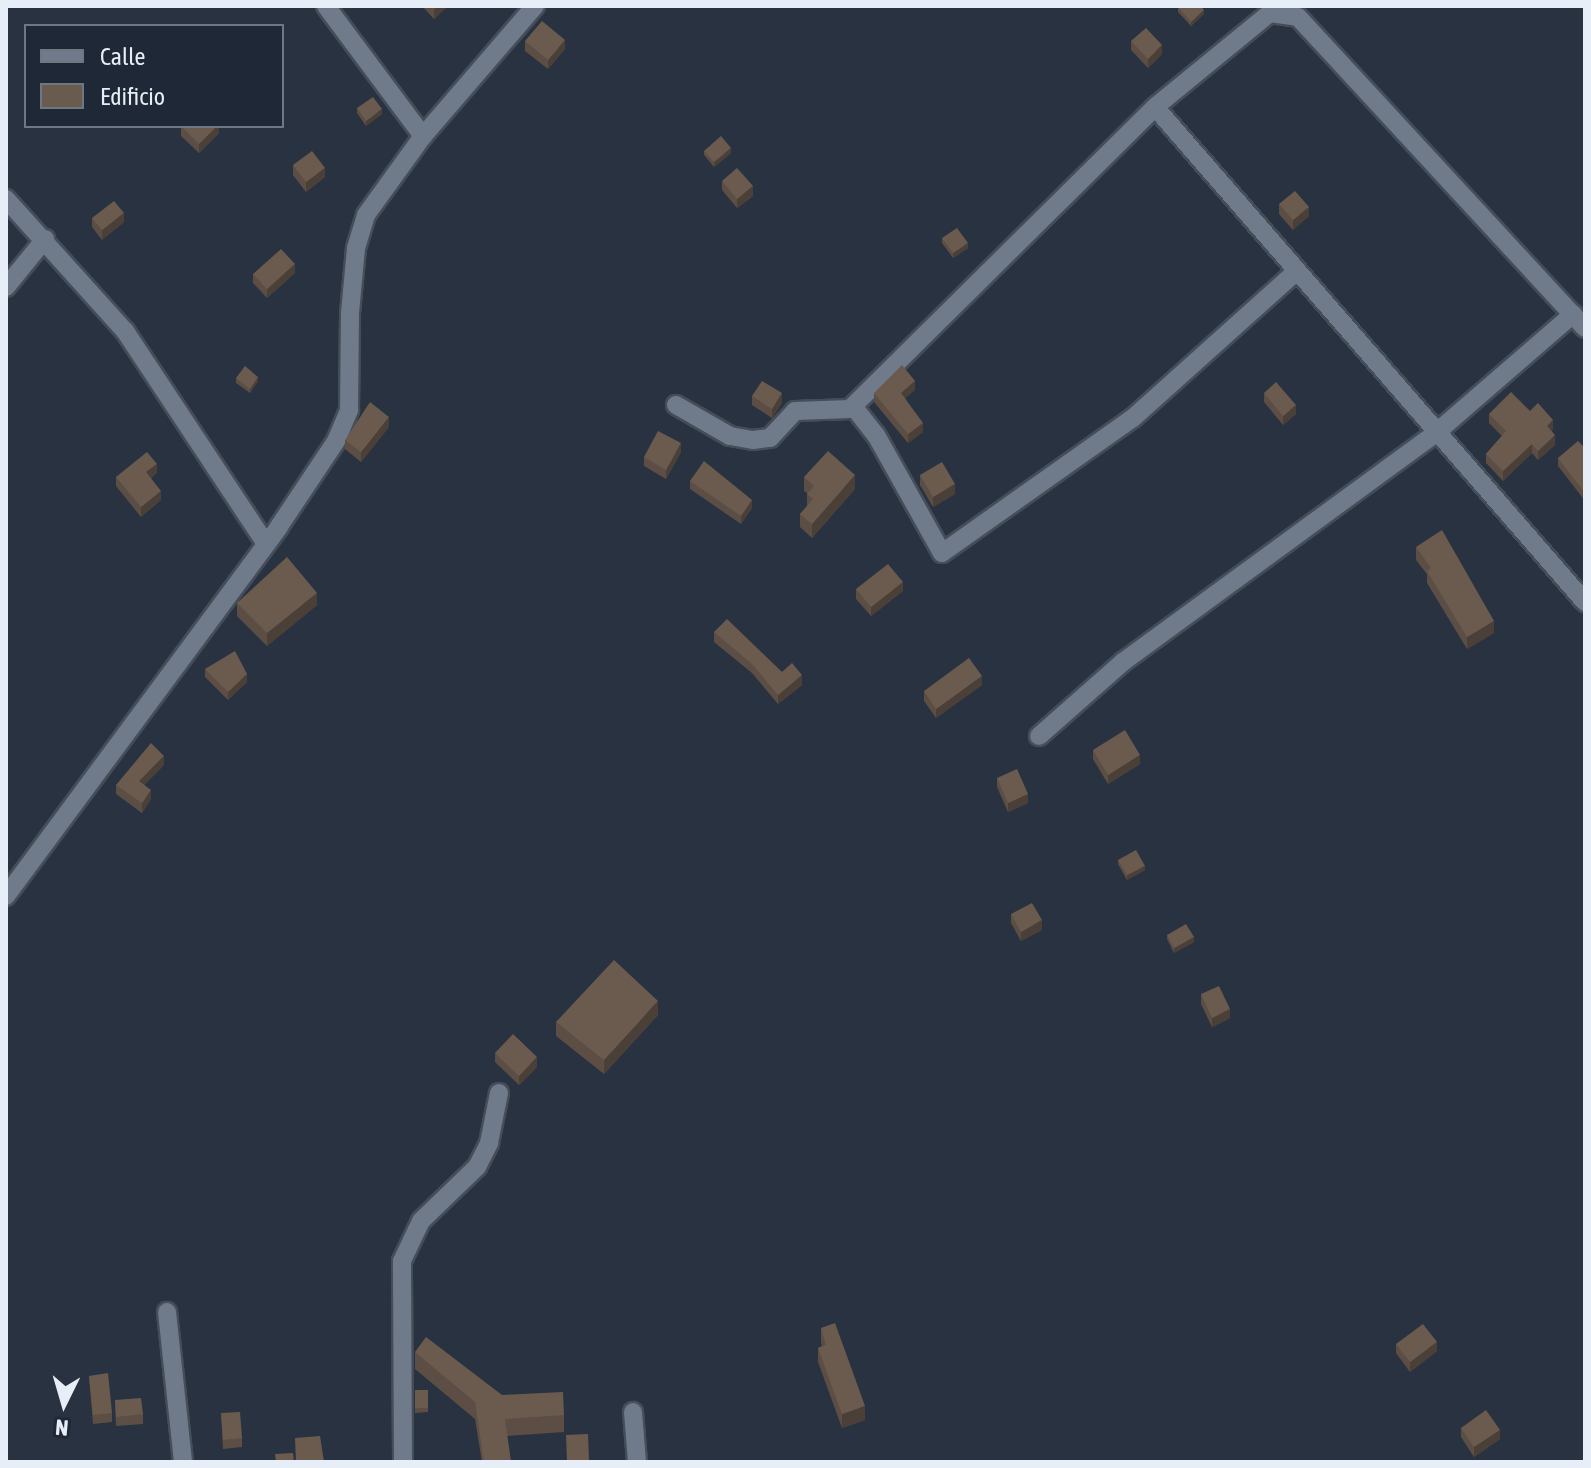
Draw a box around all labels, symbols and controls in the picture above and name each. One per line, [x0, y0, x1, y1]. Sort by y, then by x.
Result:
legend [24, 24, 284, 128]
text: Calle [100, 43, 145, 70]
text: Edificio [100, 83, 165, 110]
north arrow [24, 1364, 104, 1444]
text: N [54, 1414, 70, 1441]

